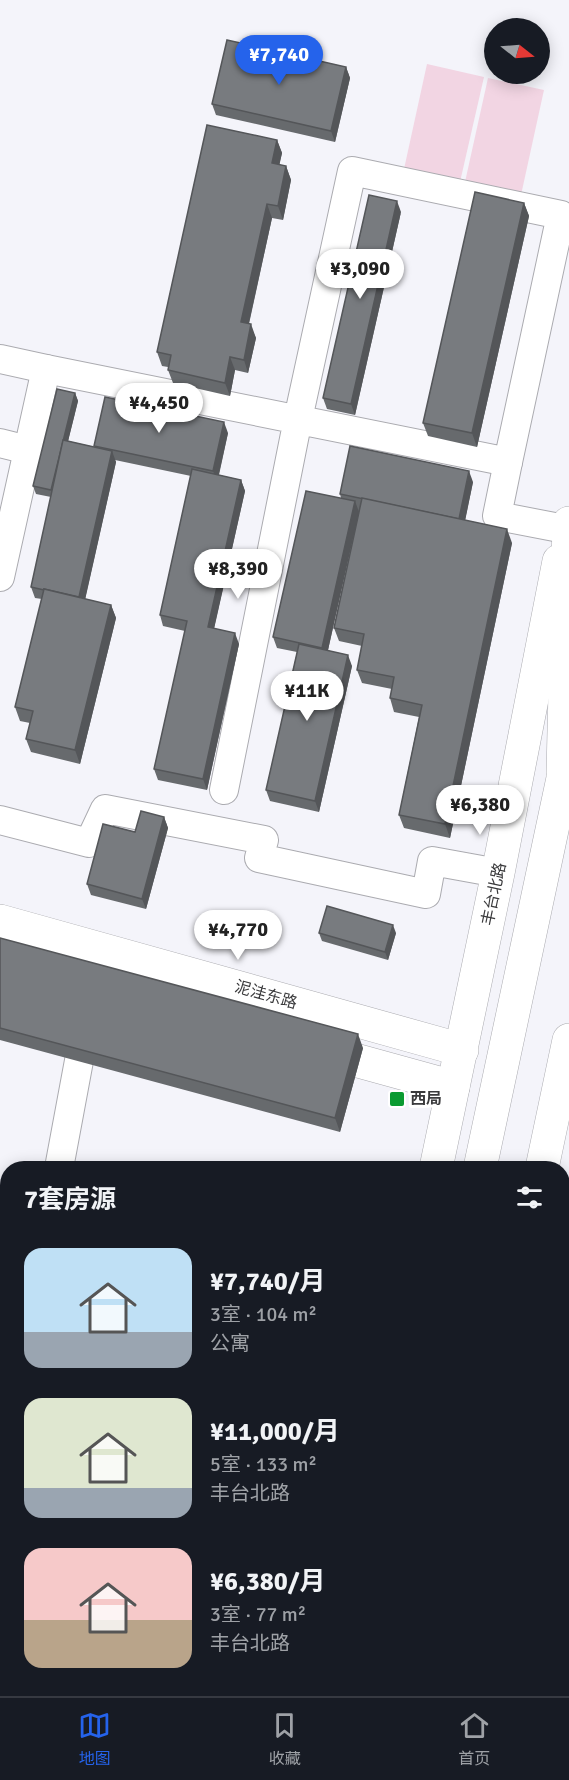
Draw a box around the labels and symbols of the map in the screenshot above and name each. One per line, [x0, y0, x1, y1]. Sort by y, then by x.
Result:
north arrow [484, 18, 550, 84]
pin: ¥7,740 [230, 35, 328, 86]
pin: ¥3,090 [311, 249, 409, 300]
pin: ¥4,450 [110, 383, 208, 434]
pin: ¥8,390 [189, 549, 287, 600]
pin: ¥11K [271, 671, 343, 722]
pin: ¥6,380 [431, 785, 529, 836]
street label: 丰台北路 [478, 861, 510, 927]
pin: ¥4,770 [189, 910, 287, 961]
street label: 泥洼东路 [232, 977, 300, 1013]
place label: 西局 [410, 1089, 442, 1109]
marker: 西局 [388, 1090, 406, 1108]

